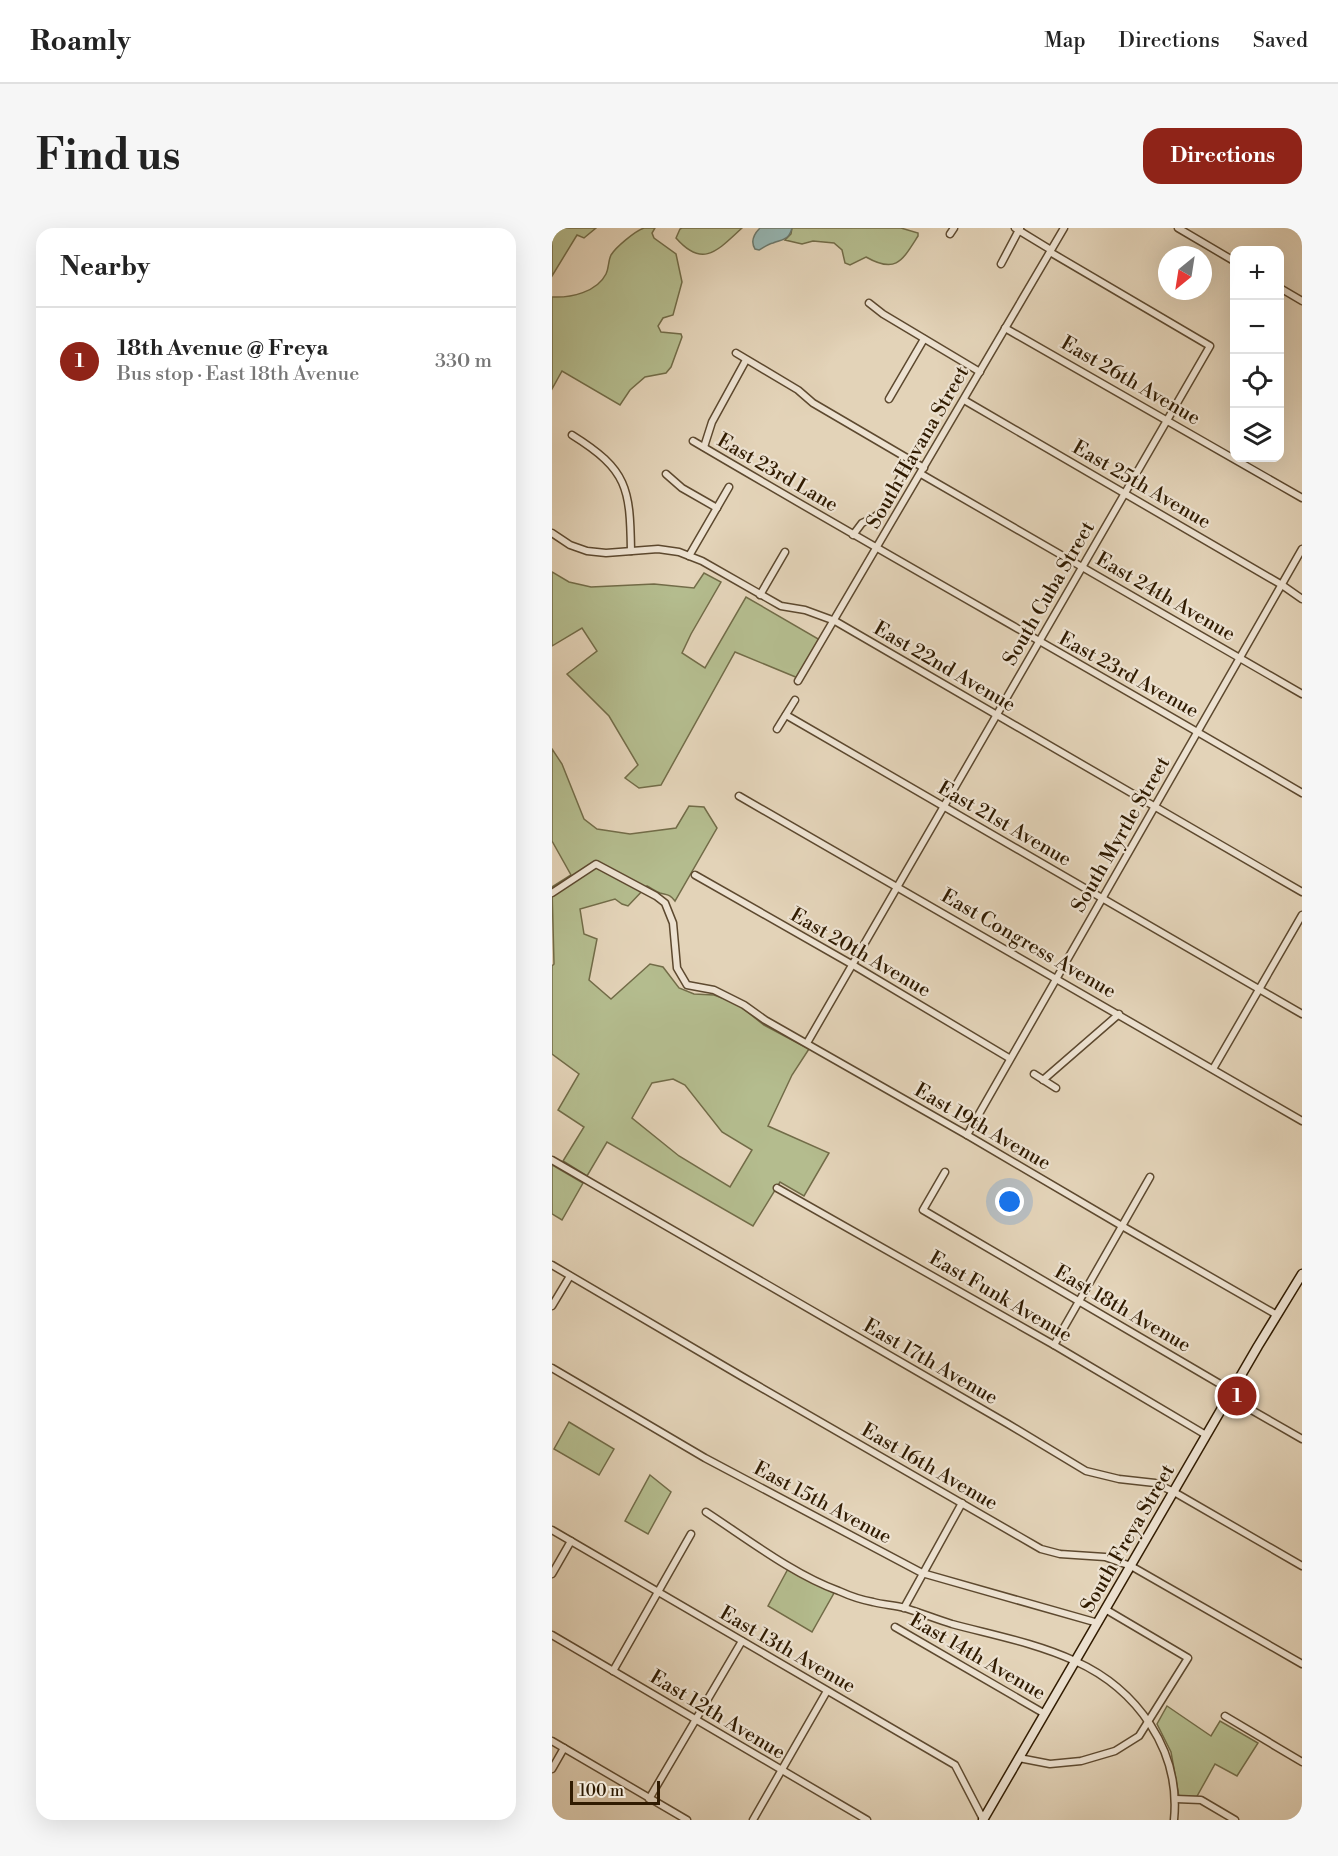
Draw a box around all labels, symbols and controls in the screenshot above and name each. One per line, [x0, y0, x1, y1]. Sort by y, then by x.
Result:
text: Roamly [30, 24, 131, 59]
text: Map [1044, 28, 1086, 54]
text: Directions [1119, 28, 1220, 54]
text: Saved [1253, 28, 1308, 54]
button: Directions [1143, 128, 1302, 184]
text: Find us [36, 130, 180, 183]
north arrow [1158, 246, 1212, 300]
map controls [1230, 246, 1284, 462]
button: + [1230, 246, 1284, 300]
text: Nearby [60, 251, 150, 283]
button: − [1230, 300, 1284, 354]
street label: East 26th Avenue [1056, 331, 1204, 431]
text: 18th Avenue @ Freya [117, 335, 328, 362]
text: 1 [75, 349, 84, 374]
text: 330 m [435, 349, 492, 374]
button: locate [1230, 354, 1284, 408]
text: Bus stop · East 18th Avenue [117, 362, 359, 387]
street label: South Havana Street [861, 362, 975, 534]
button: layers [1230, 408, 1284, 462]
street label: East 23rd Lane [712, 429, 842, 518]
street label: East 25th Avenue [1068, 436, 1215, 535]
street label: South Cuba Street [998, 517, 1101, 670]
street label: East 24th Avenue [1091, 547, 1239, 647]
street label: East 22nd Avenue [869, 616, 1020, 718]
street label: East 23rd Avenue [1054, 626, 1203, 724]
street label: South Myrtle Street [1067, 752, 1176, 917]
street label: East 21st Avenue [933, 776, 1076, 873]
street label: East Congress Avenue [936, 884, 1120, 1005]
street label: East 20th Avenue [786, 903, 935, 1004]
street label: East 19th Avenue [910, 1078, 1055, 1176]
your location [995, 1187, 1024, 1216]
street label: East Funk Avenue [924, 1246, 1076, 1348]
street label: East 18th Avenue [1049, 1260, 1195, 1359]
street label: East 17th Avenue [859, 1314, 1002, 1411]
pin: 1 [1218, 1374, 1256, 1418]
street label: East 16th Avenue [857, 1418, 1002, 1516]
street label: East 15th Avenue [749, 1456, 896, 1550]
street label: South Freya Street [1076, 1460, 1181, 1617]
street label: East 13th Avenue [715, 1601, 860, 1699]
street label: East 14th Avenue [905, 1608, 1050, 1706]
street label: East 12th Avenue [645, 1665, 790, 1766]
scale bar [570, 1778, 660, 1806]
text: 100 m [579, 1781, 624, 1801]

